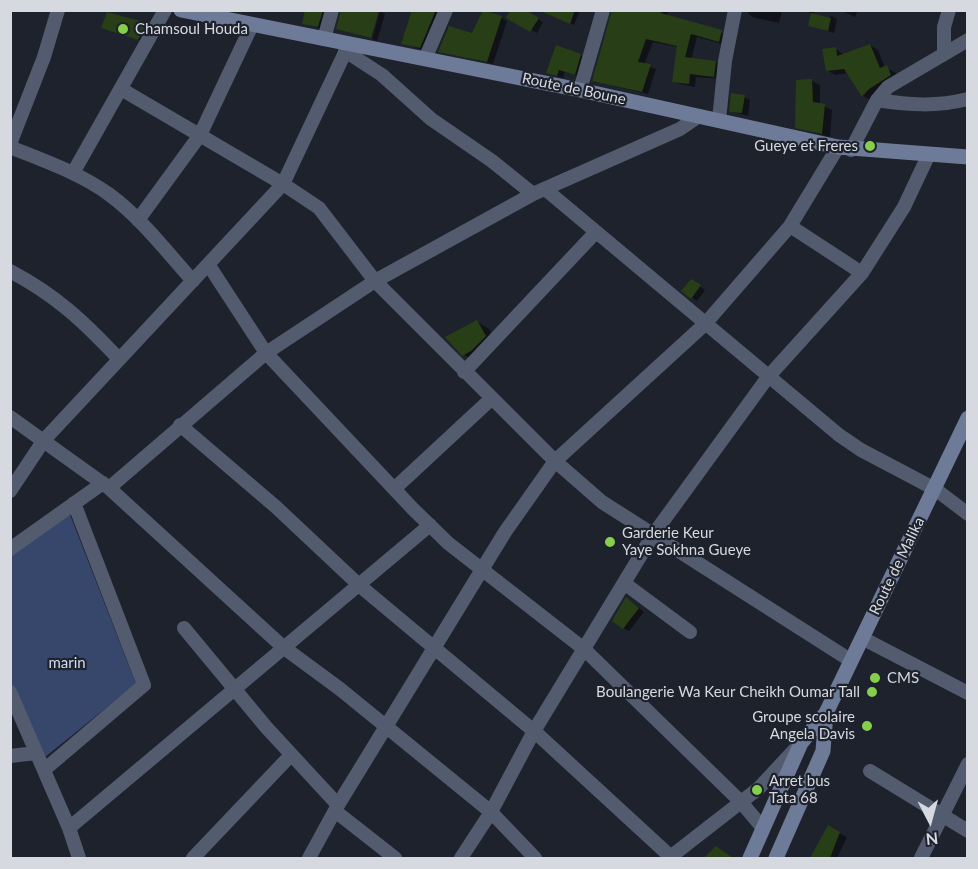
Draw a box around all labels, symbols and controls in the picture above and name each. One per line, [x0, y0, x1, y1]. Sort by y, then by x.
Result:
place label: Chamsoul Houda [135, 20, 248, 38]
marker: Chamsoul Houda [116, 22, 130, 36]
street label: Route de Boune [520, 69, 628, 109]
place label: Gueye et Freres [754, 137, 858, 155]
marker: Gueye et Freres [863, 139, 877, 153]
street label: Route de Malika [866, 514, 928, 618]
place label: Garderie Keur Yaye Sokhna Gueye [622, 524, 751, 559]
marker: Garderie Keur Yaye Sokhna Gueye [603, 535, 617, 549]
park label: marin [48, 654, 86, 672]
place label: CMS [887, 669, 919, 687]
marker: CMS [868, 671, 882, 685]
place label: Boulangerie Wa Keur Cheikh Oumar Tall [596, 683, 860, 701]
marker: Boulangerie Wa Keur Cheikh Oumar Tall [865, 685, 879, 699]
place label: Groupe scolaire Angela Davis [752, 708, 855, 743]
marker: Groupe scolaire Angela Davis [860, 719, 874, 733]
place label: Arret bus Tata 68 [769, 772, 830, 807]
marker: Arret bus Tata 68 [750, 783, 764, 797]
north arrow [900, 791, 960, 851]
text: N [925, 829, 939, 849]

